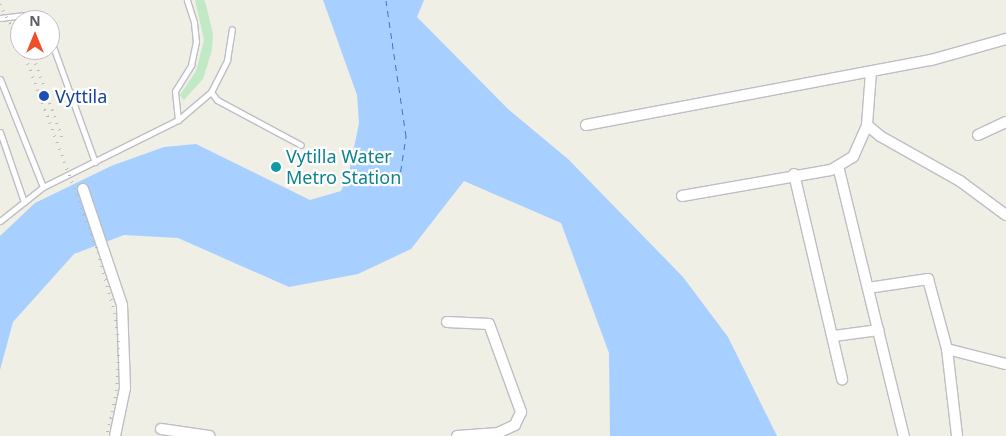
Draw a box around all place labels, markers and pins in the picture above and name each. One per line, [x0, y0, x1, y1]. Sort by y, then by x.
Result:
place label: Vyttila [55, 85, 107, 107]
marker: Vyttila [37, 89, 51, 103]
place label: Vytilla Water Metro Station [286, 146, 401, 188]
marker: Vytilla Water Metro Station [270, 161, 282, 173]

